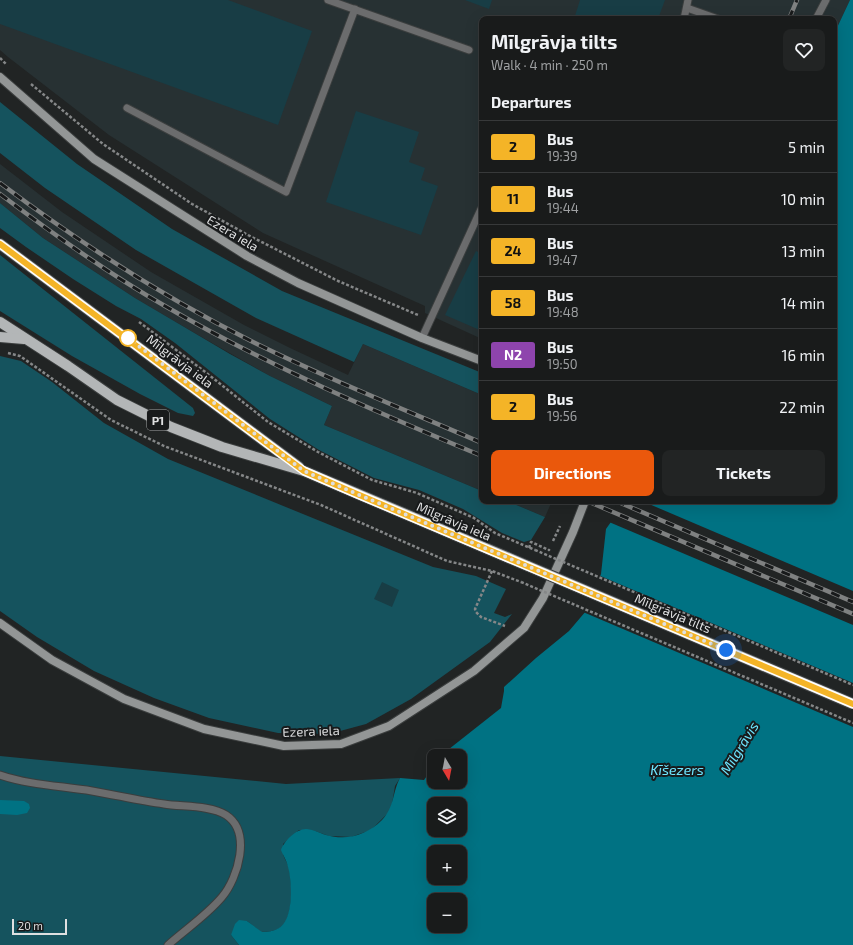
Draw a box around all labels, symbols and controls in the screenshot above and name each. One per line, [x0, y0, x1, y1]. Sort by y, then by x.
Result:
button: heart [783, 29, 825, 71]
text: Mīlgrāvja tilts [491, 30, 617, 53]
text: Walk · 4 min · 250 m [491, 57, 608, 73]
text: Departures [491, 93, 571, 111]
text: Bus [547, 130, 573, 148]
text: 2 [509, 138, 517, 155]
text: 5 min [788, 138, 825, 156]
text: 19:39 [547, 148, 577, 164]
text: Bus [547, 182, 573, 200]
text: 11 [507, 190, 519, 207]
text: 10 min [781, 190, 825, 208]
text: 19:44 [547, 200, 579, 216]
street label: Ezera iela [204, 211, 262, 255]
text: Bus [547, 234, 573, 252]
text: 24 [504, 242, 522, 259]
text: 13 min [782, 242, 825, 260]
text: 19:47 [547, 252, 577, 268]
text: Bus [547, 286, 573, 304]
text: 58 [505, 294, 521, 311]
text: 14 min [781, 294, 825, 312]
text: 19:48 [547, 304, 579, 320]
unlabelled marker [119, 329, 137, 347]
street label: Mīlgrāvja iela [143, 331, 217, 391]
text: Bus [547, 338, 573, 356]
text: N2 [504, 346, 522, 363]
text: 16 min [782, 346, 825, 364]
text: 19:50 [547, 356, 578, 372]
text: Bus [547, 390, 573, 408]
text: 2 [509, 398, 517, 415]
text: 22 min [779, 398, 825, 416]
text: 19:56 [547, 408, 577, 424]
road number: P1 [147, 410, 169, 430]
button: Directions [491, 450, 654, 496]
button: Tickets [662, 450, 825, 496]
street label: Mīlgrāvja iela [414, 498, 494, 544]
street label: Mīlgrāvja tilts [632, 590, 714, 636]
your location [716, 640, 736, 660]
water label: Mīlgrāvis [716, 718, 762, 778]
street label: Ezera iela [282, 722, 340, 740]
north arrow [427, 749, 467, 789]
map controls [427, 749, 467, 933]
water label: Ķīšezers [650, 761, 704, 780]
button: layers [427, 797, 467, 837]
button: + [427, 845, 467, 885]
button: − [427, 893, 467, 933]
scale bar [12, 917, 67, 936]
text: 20 m [18, 919, 43, 932]

